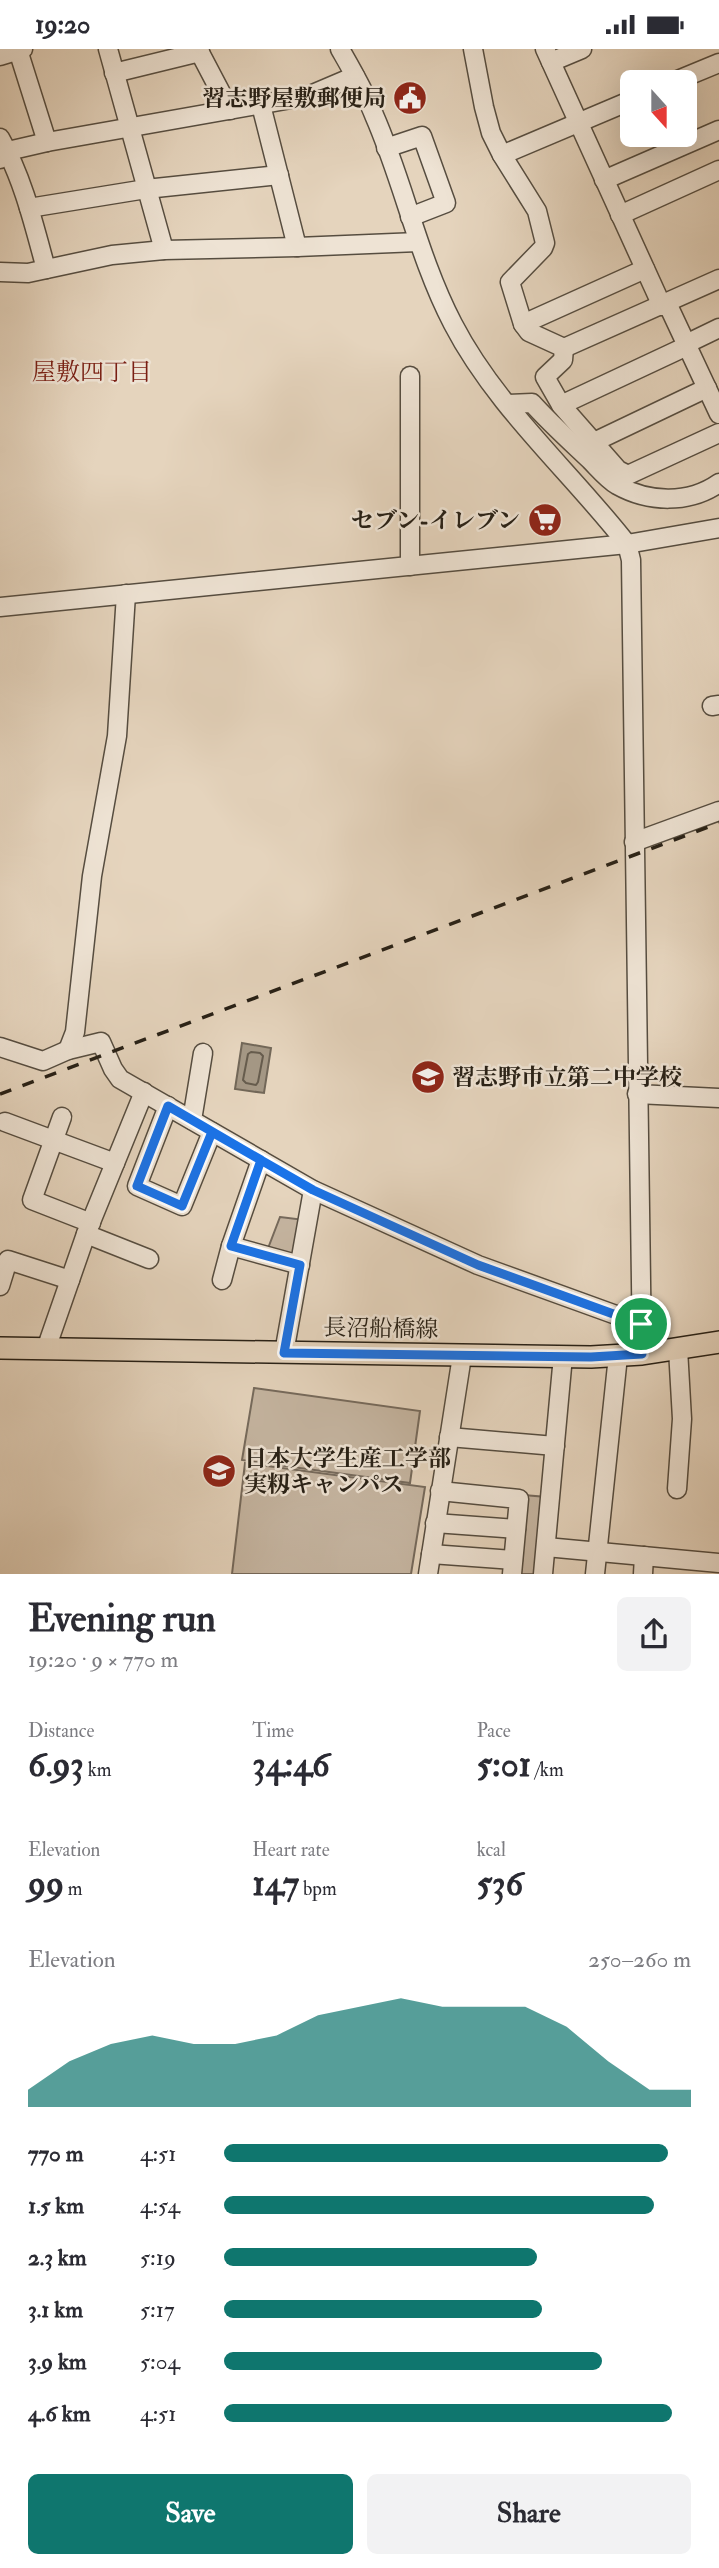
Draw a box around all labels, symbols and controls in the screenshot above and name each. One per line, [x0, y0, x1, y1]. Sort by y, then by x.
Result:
text: 19:20 [35, 9, 90, 41]
north arrow [620, 70, 696, 147]
map controls [620, 70, 697, 147]
public building icon: 習志野屋敷郵便局 [391, 79, 429, 117]
place label: 習志野屋敷郵便局 [202, 84, 386, 113]
district label: 屋敷四丁目 [32, 357, 152, 388]
supermarket icon: セブン-イレブン [526, 501, 564, 539]
place label: セブン-イレブン [351, 506, 520, 535]
school or university icon: 習志野市立第二中学校 [409, 1058, 447, 1096]
place label: 習志野市立第二中学校 [452, 1063, 682, 1092]
pin [611, 1294, 671, 1354]
icon: arrive [622, 1305, 660, 1343]
street label: 長沼船橋線 [323, 1313, 439, 1344]
place label: 日本大学生産工学部 実籾キャンパス [244, 1444, 451, 1499]
school or university icon: 日本大学生産工学部 実籾キャンパス [200, 1452, 238, 1490]
text: Evening run [28, 1595, 216, 1643]
button: share [617, 1597, 691, 1671]
text: 19:20 · 9 × 770 m [28, 1645, 178, 1674]
text: Distance [28, 1719, 94, 1743]
text: Time [252, 1719, 294, 1743]
text: Pace [477, 1719, 511, 1743]
text: 6.93 [28, 1743, 84, 1787]
text: 34:46 [252, 1743, 330, 1787]
text: 5:01 [477, 1743, 531, 1787]
text: km [84, 1758, 112, 1782]
text: /km [531, 1758, 564, 1782]
text: Elevation [28, 1838, 100, 1862]
text: Heart rate [252, 1838, 330, 1862]
text: kcal [477, 1838, 506, 1862]
text: 99 [28, 1862, 64, 1906]
text: 147 [252, 1862, 299, 1906]
text: 536 [477, 1862, 523, 1906]
text: m [64, 1877, 83, 1901]
text: bpm [299, 1877, 337, 1901]
text: Elevation [28, 1945, 116, 1974]
text: 250–260 m [588, 1945, 691, 1974]
text: 770 m [28, 2139, 84, 2168]
text: 4:51 [140, 2139, 176, 2168]
text: 1.5 km [28, 2191, 84, 2220]
text: 4:54 [140, 2191, 180, 2220]
text: 2.3 km [28, 2243, 87, 2272]
text: 5:19 [140, 2243, 176, 2272]
text: 3.1 km [28, 2295, 83, 2324]
text: 5:17 [140, 2295, 175, 2324]
text: 3.9 km [28, 2347, 87, 2376]
text: 5:04 [140, 2347, 180, 2376]
text: 4.6 km [28, 2399, 91, 2428]
text: 4:51 [140, 2399, 176, 2428]
button: Save [28, 2474, 353, 2554]
button: Share [367, 2474, 691, 2554]

